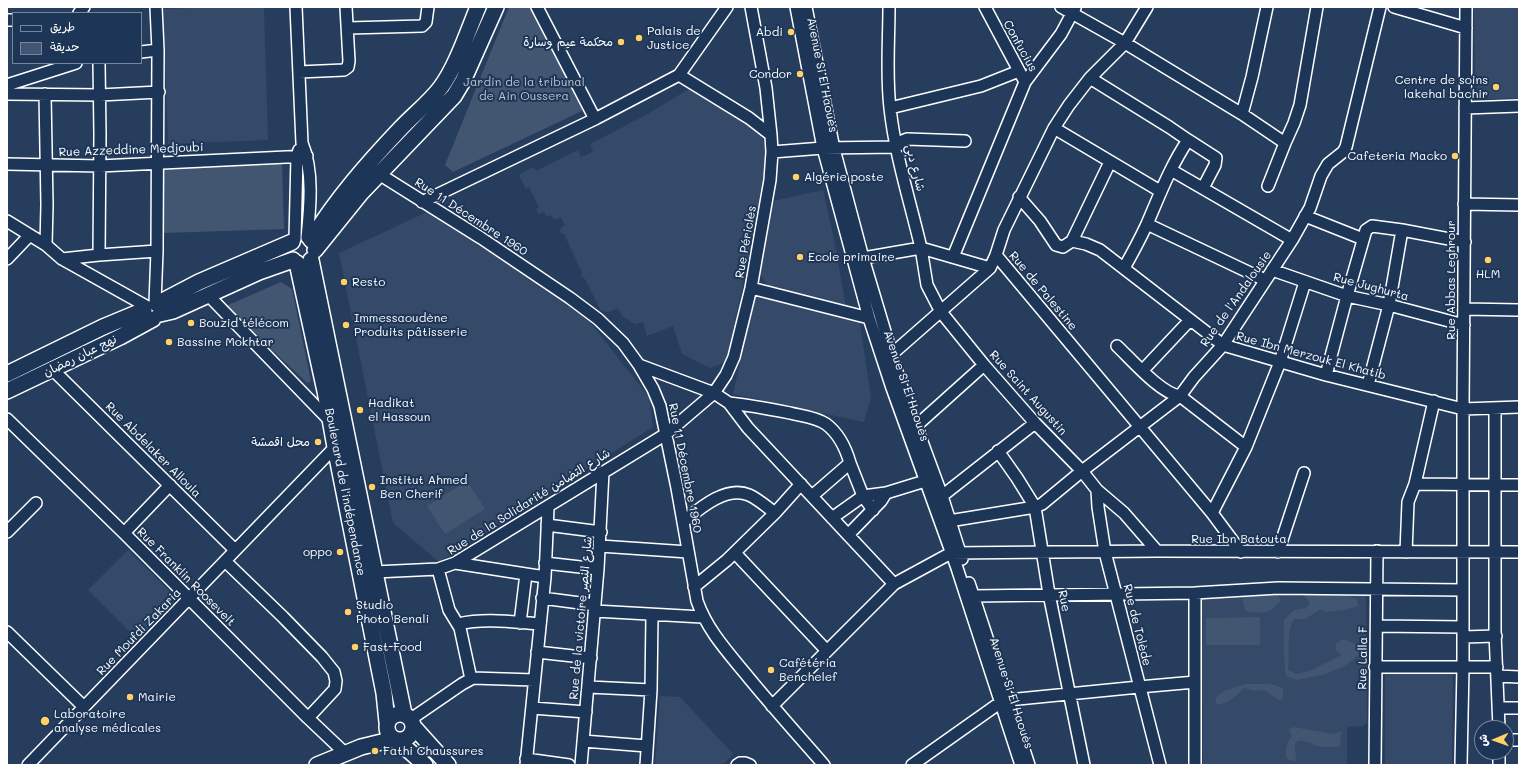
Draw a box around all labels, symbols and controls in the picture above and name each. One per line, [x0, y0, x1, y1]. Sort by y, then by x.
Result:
legend [12, 12, 142, 64]
street label: Avenue Si El Haouès [804, 16, 840, 134]
text: طريق [50, 18, 75, 34]
street label: Confucius [1000, 18, 1040, 74]
place label: Palais de Justice [647, 24, 701, 52]
place label: Abdi [756, 25, 783, 39]
marker: Abdi [786, 27, 796, 37]
marker: Palais de Justice [634, 33, 644, 43]
place label: محكمة عيم وسارة [523, 35, 613, 49]
marker: محكمة عيم وسارة [616, 37, 626, 47]
text: حديقة [50, 38, 79, 54]
place label: Condor [749, 67, 792, 81]
marker: Condor [795, 69, 805, 79]
place label: Centre de soins lakehal bachir [1395, 73, 1488, 101]
park label: Jardin de la tribunal de Ain Oussera [463, 75, 585, 103]
marker: Centre de soins lakehal bachir [1491, 82, 1501, 92]
street label: Rue Azzeddine Medjoubi [58, 140, 204, 160]
street label: شارع دبي [902, 143, 928, 193]
place label: Cafeteria Macko [1348, 149, 1447, 163]
marker: Cafeteria Macko [1450, 151, 1460, 161]
place label: Algérie poste [804, 170, 884, 184]
marker: Algérie poste [791, 172, 801, 182]
street label: Rue 11 Décembre 1960 [412, 175, 530, 259]
street label: Rue Périclès [733, 205, 759, 279]
street label: Rue Abbas Leghrour [1444, 220, 1458, 340]
street label: Rue de l'Andalousie [1197, 248, 1275, 350]
street label: Rue de Palestine [1006, 249, 1080, 333]
place label: Ecole primaire [808, 250, 895, 264]
marker: Ecole primaire [795, 252, 805, 262]
marker: HLM [1483, 255, 1493, 265]
place label: HLM [1476, 267, 1500, 281]
street label: Rue Jughurta [1332, 270, 1410, 304]
place label: Resto [352, 275, 385, 289]
marker: Resto [339, 277, 349, 287]
place label: Immessaoudène Produits pâtisserie [354, 311, 467, 339]
place label: Bouzid télécom [199, 316, 289, 330]
marker: Bouzid télécom [186, 318, 196, 328]
marker: Immessaoudène Produits pâtisserie [341, 320, 351, 330]
street label: Avenue Si El Haouès [880, 329, 932, 443]
street label: Rue Ibn Merzouk El Khatib [1235, 329, 1387, 383]
street label: نهج عبان رمضان [41, 332, 119, 380]
place label: Bassine Mokhtar [177, 335, 274, 349]
marker: Bassine Mokhtar [164, 337, 174, 347]
street label: Rue Saint Augustin [986, 348, 1070, 438]
place label: Hadikat el Hassoun [368, 396, 430, 424]
street label: Rue Abdelaker Alloula [102, 399, 204, 501]
street label: Rue 11 Décembre 1960 [665, 402, 705, 534]
marker: Hadikat el Hassoun [355, 405, 365, 415]
street label: Boulevard de l'indépendance [322, 407, 368, 577]
place label: محل اقمشة [251, 435, 310, 449]
marker: محل اقمشة [313, 437, 323, 447]
street label: Rue de la Solidarité شارع التضامن [445, 446, 613, 558]
place label: Institut Ahmed Ben Cherif [380, 473, 467, 501]
marker: Institut Ahmed Ben Cherif [367, 482, 377, 492]
street label: Rue Franklin Roosevelt [134, 525, 238, 629]
street label: Rue Ibn Batouta [1191, 532, 1287, 546]
street label: Rue de la victoire شارع النصر [567, 536, 595, 700]
place label: oppo [303, 545, 332, 559]
marker: oppo [335, 547, 345, 557]
street label: Rue de Tolède [1120, 583, 1154, 667]
street label: Rue Moufdi Zakaria [94, 586, 184, 678]
street label: Rue [1055, 589, 1073, 613]
place label: Studio Photo Benali [356, 598, 429, 626]
marker: Studio Photo Benali [343, 607, 353, 617]
street label: Rue Lalla F [1355, 626, 1371, 690]
street label: Avenue Si El Haouès [986, 635, 1036, 751]
place label: Fast-Food [363, 640, 422, 654]
marker: Fast-Food [350, 642, 360, 652]
place label: Cafétéria Benchelef [779, 656, 837, 684]
marker: Cafétéria Benchelef [766, 665, 776, 675]
place label: Mairie [138, 690, 176, 704]
marker: Mairie [125, 692, 135, 702]
place label: Laboratoire analyse médicales [54, 707, 161, 735]
marker: Laboratoire analyse médicales [39, 715, 51, 727]
north arrow [1474, 720, 1514, 760]
text: ش [1475, 734, 1490, 747]
place label: Fathi Chaussures [383, 744, 484, 758]
marker: Fathi Chaussures [370, 746, 380, 756]

